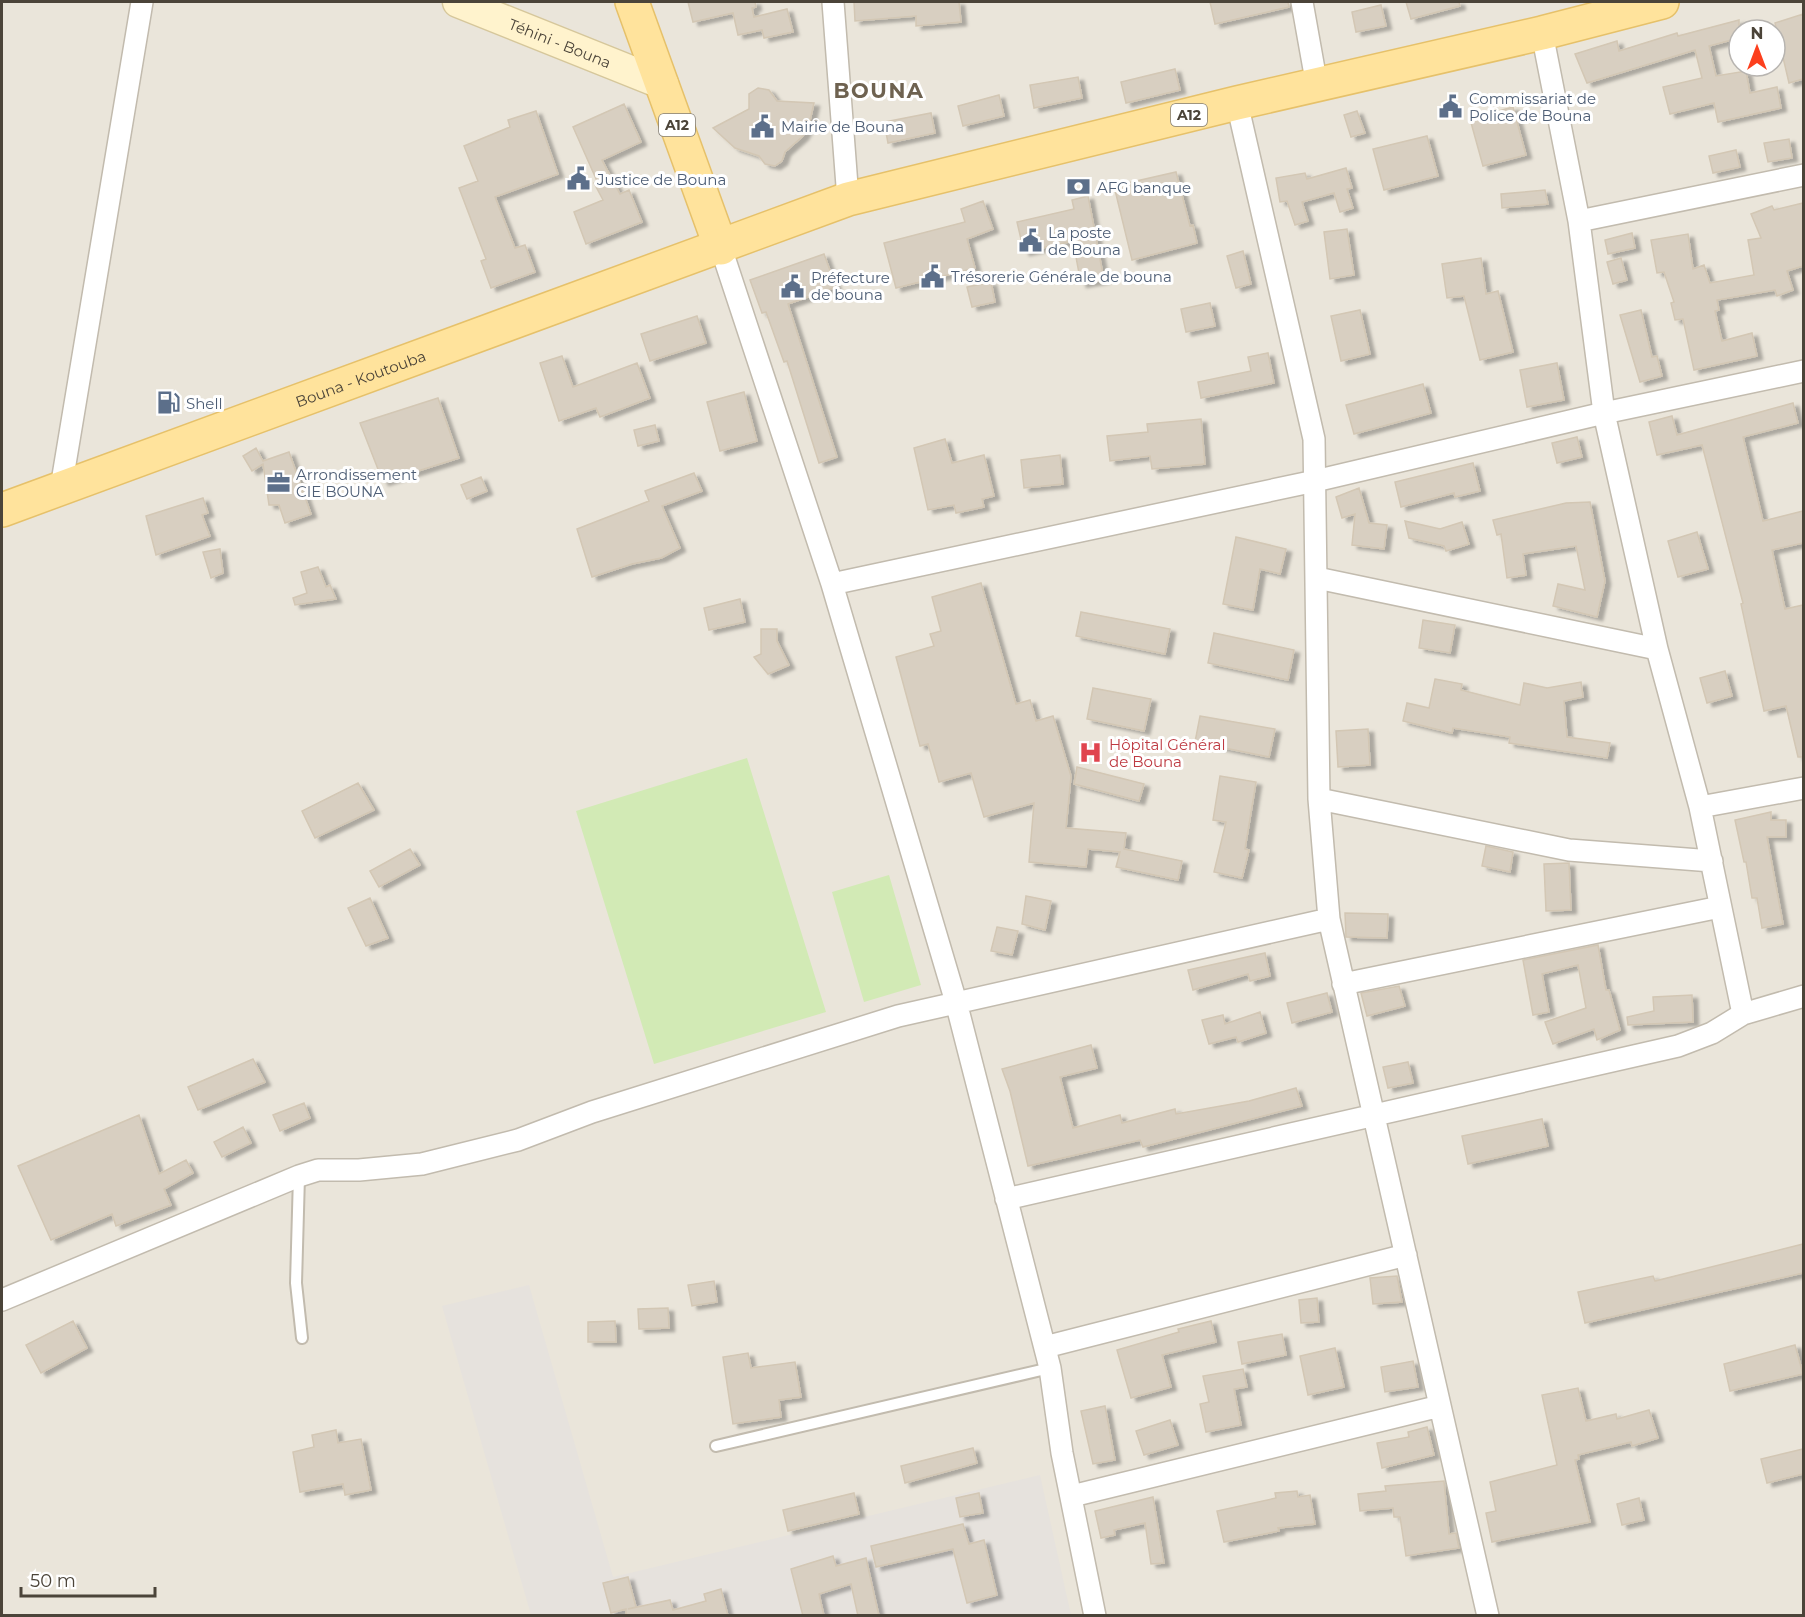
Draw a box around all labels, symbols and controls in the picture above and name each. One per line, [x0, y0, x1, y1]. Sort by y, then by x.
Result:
street label: Téhini - Bouna [506, 14, 614, 72]
north arrow [1727, 18, 1787, 78]
text: N [1751, 24, 1763, 43]
district label: BOUNA [834, 78, 924, 103]
place label: Commissariat de Police de Bouna [1469, 89, 1596, 125]
public building icon: Commissariat de Police de Bouna [1438, 94, 1464, 120]
road number: A12 [1171, 104, 1207, 126]
public building icon: Mairie de Bouna [750, 113, 776, 139]
road number: A12 [659, 114, 695, 136]
place label: Mairie de Bouna [781, 117, 904, 136]
public building icon: Justice de Bouna [566, 166, 592, 192]
place label: Justice de Bouna [596, 170, 726, 189]
bank icon: AFG banque [1066, 174, 1092, 200]
place label: AFG banque [1097, 178, 1191, 197]
place label: La poste de Bouna [1048, 223, 1121, 259]
public building icon: La poste de Bouna [1017, 228, 1043, 254]
public building icon: Trésorerie Générale de bouna [920, 263, 946, 289]
place label: Trésorerie Générale de bouna [951, 267, 1172, 286]
place label: Préfecture de bouna [811, 268, 890, 304]
public building icon: Préfecture de bouna [780, 273, 806, 299]
street label: Bouna - Koutouba [293, 346, 428, 411]
fuel station icon: Shell [155, 390, 181, 416]
place label: Shell [186, 394, 223, 413]
place label: Arrondissement CIE BOUNA [296, 465, 417, 501]
office icon: Arrondissement CIE BOUNA [265, 470, 291, 496]
place label: Hôpital Général de Bouna [1109, 735, 1225, 771]
hospital icon: Hôpital Général de Bouna [1078, 740, 1104, 766]
scale bar [21, 1560, 154, 1598]
text: 50 m [30, 1570, 76, 1592]

